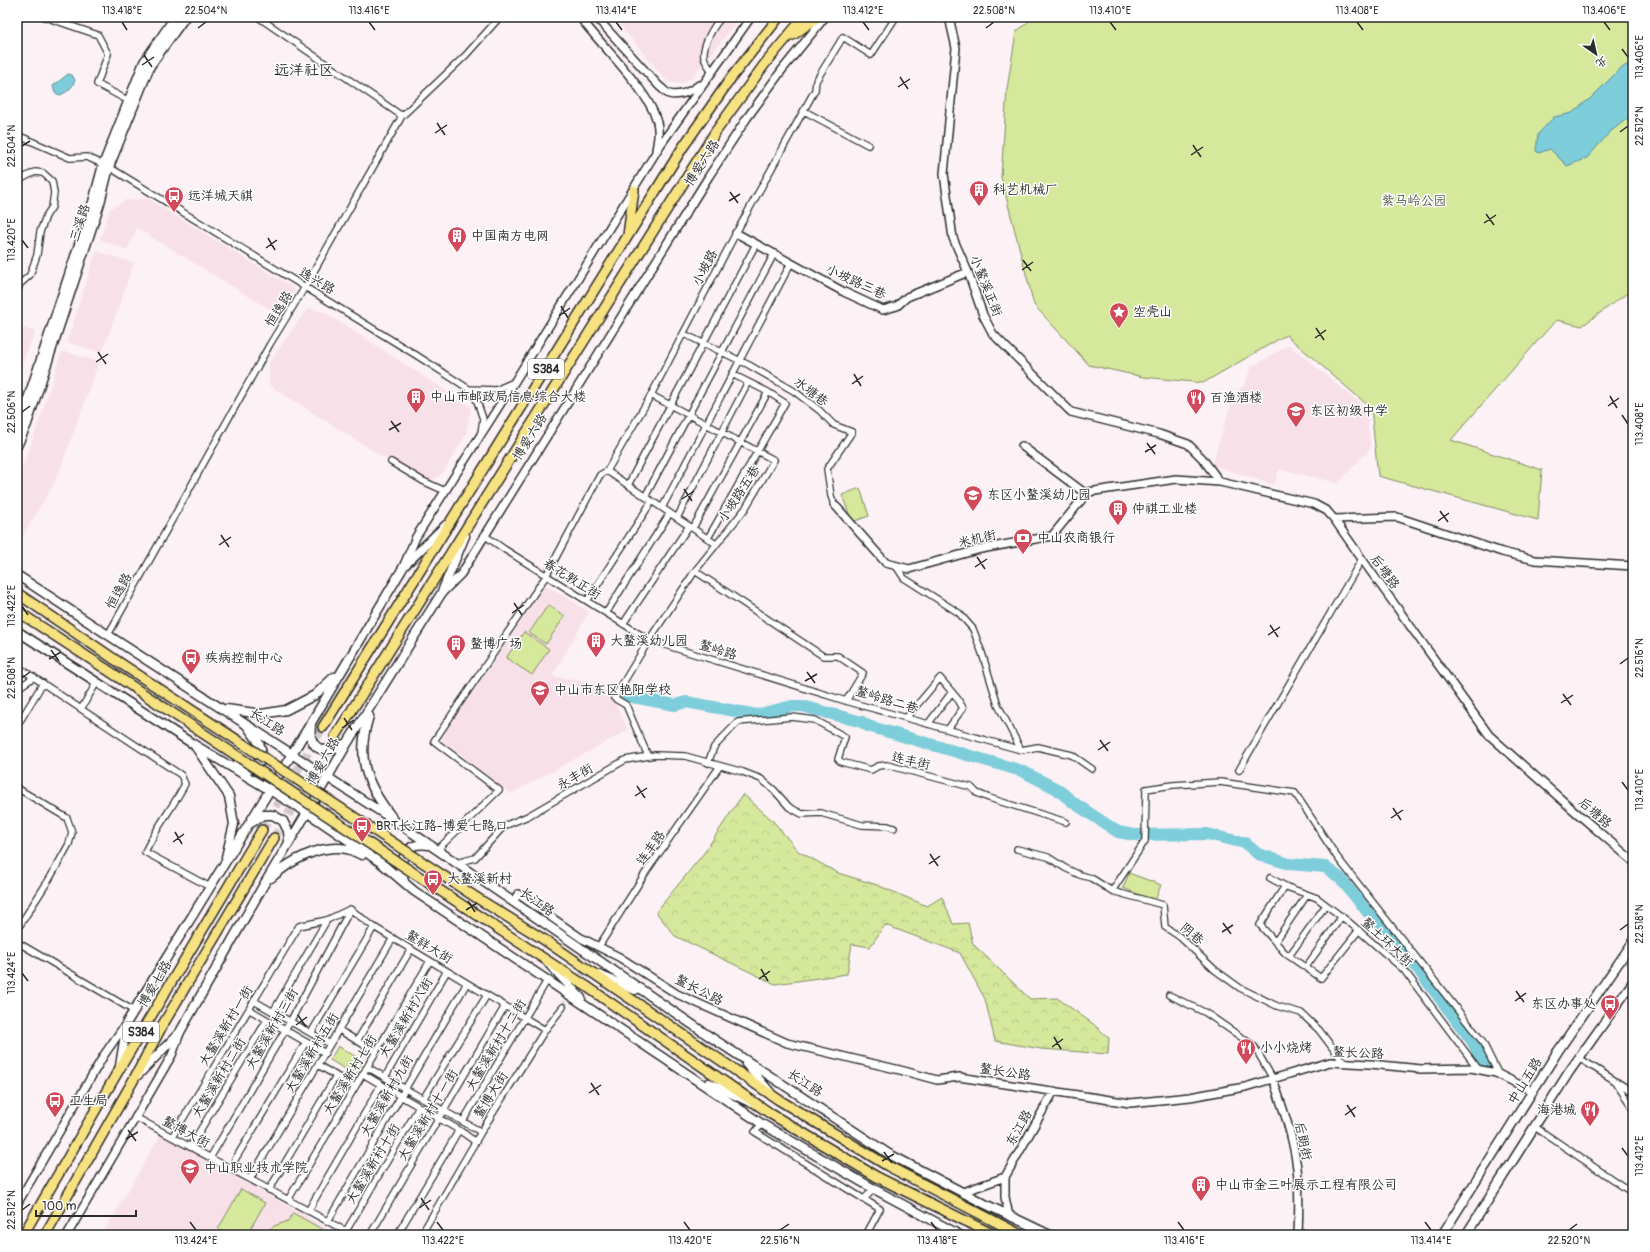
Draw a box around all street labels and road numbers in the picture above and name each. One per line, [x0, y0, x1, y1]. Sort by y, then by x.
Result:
street label: 博爱六路 [681, 137, 723, 189]
street label: 三溪路 [66, 202, 94, 244]
street label: 小坡路 [689, 247, 721, 289]
street label: 小鳌溪正街 [966, 253, 1006, 319]
street label: 小坡路三巷 [823, 261, 889, 303]
street label: 逸兴路 [296, 264, 338, 298]
street label: 恒逸路 [262, 288, 296, 330]
road number: S384 [528, 359, 564, 379]
street label: 水塘巷 [791, 374, 831, 410]
street label: 博爱六路 [509, 411, 551, 463]
street label: 小坡路五巷 [715, 462, 763, 526]
street label: 米机街 [956, 527, 998, 551]
street label: 后塘路 [1367, 552, 1403, 592]
street label: 春花敦正街 [540, 555, 604, 603]
street label: 恒逸路 [103, 570, 135, 612]
street label: 鳌岭路 [697, 637, 739, 663]
street label: 鳌岭路二巷 [854, 683, 920, 717]
street label: 长江路 [246, 705, 288, 739]
street label: 博爱六路 [303, 734, 343, 788]
street label: 连丰街 [890, 749, 932, 773]
street label: 永丰街 [554, 760, 596, 794]
street label: 后塘路 [1575, 794, 1615, 832]
street label: 连丰路 [633, 827, 669, 869]
street label: 长江路 [516, 884, 558, 920]
street label: 鳌土环大街 [1358, 914, 1416, 970]
street label: 阴巷 [1177, 920, 1207, 948]
street label: 鳌祥大街 [403, 927, 455, 967]
street label: 博爱七路 [135, 958, 175, 1010]
street label: 鳌长公路 [672, 971, 726, 1009]
street label: 大鳌溪新村八街 [376, 975, 436, 1061]
street label: 大鳌溪新村一街 [196, 983, 256, 1069]
street label: 大鳌溪新村三街 [242, 986, 302, 1072]
street label: 大鳌溪新村十二街 [462, 996, 530, 1094]
street label: 大鳌溪新村五街 [282, 1010, 342, 1096]
road number: S384 [123, 1022, 159, 1042]
street label: 大鳌溪新村七街 [320, 1032, 380, 1118]
street label: 大鳌溪新村二街 [189, 1035, 249, 1121]
street label: 鳌长公路 [1332, 1044, 1384, 1062]
street label: 大鳌溪新村九街 [357, 1053, 417, 1139]
street label: 中山五路 [1504, 1055, 1546, 1107]
street label: 鳌长公路 [978, 1060, 1032, 1084]
street label: 大鳌溪新村十一街 [394, 1066, 462, 1164]
street label: 长江路 [784, 1066, 826, 1100]
street label: 鳌博大街 [470, 1069, 512, 1121]
street label: 东江路 [1002, 1107, 1036, 1149]
street label: 鳌博大街 [159, 1113, 213, 1151]
street label: 后朗街 [1291, 1120, 1315, 1162]
street label: 大鳌溪新村十街 [343, 1121, 403, 1207]

